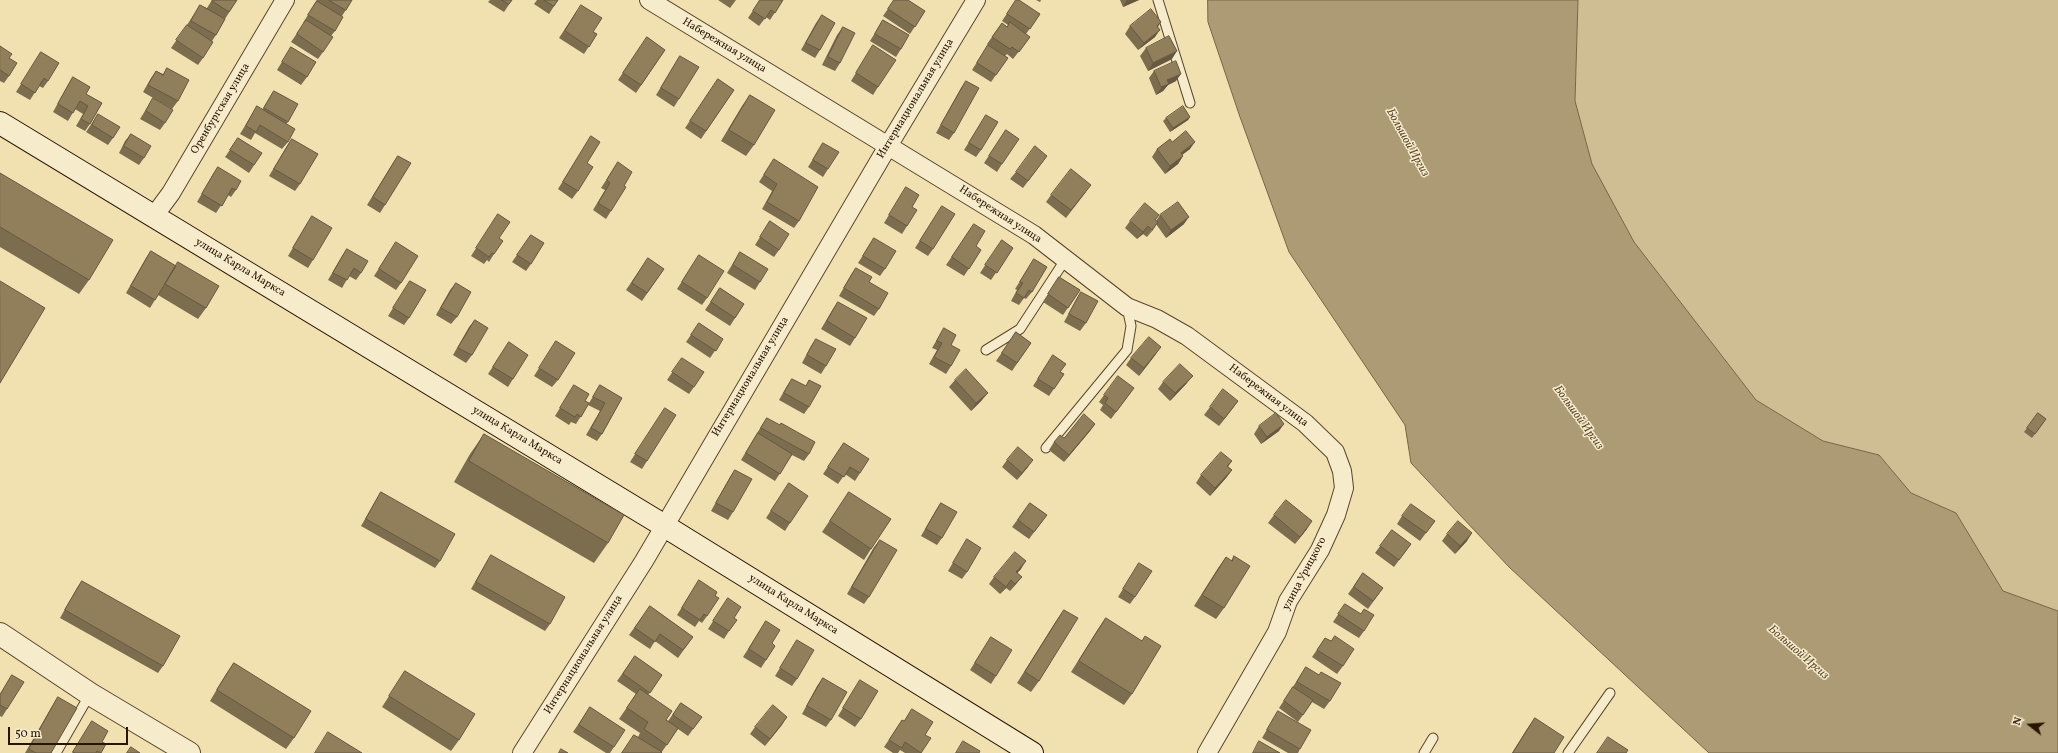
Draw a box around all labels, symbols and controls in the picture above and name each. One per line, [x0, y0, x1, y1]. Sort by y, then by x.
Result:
street label: Набережная улица [680, 16, 768, 76]
street label: Интернациональная улица [875, 37, 957, 161]
street label: Оренбургская улица [189, 61, 253, 157]
water label: Большой Иргиз [1382, 106, 1432, 180]
street label: Набережная улица [956, 183, 1044, 247]
street label: улица Карла Маркса [192, 236, 288, 300]
street label: Интернациональная улица [710, 315, 792, 439]
street label: Набережная улица [1226, 362, 1310, 430]
water label: Большой Иргиз [1550, 383, 1606, 453]
street label: улица Карла Маркса [469, 404, 565, 468]
street label: улица Урицкого [1280, 535, 1330, 613]
street label: улица Карла Маркса [746, 572, 840, 638]
street label: Интернациональная улица [542, 593, 626, 717]
water label: Большой Иргиз [1765, 623, 1831, 683]
north arrow [2010, 705, 2050, 745]
text: N [2010, 715, 2026, 727]
scale bar [10, 719, 130, 745]
text: 50 m [15, 726, 41, 742]

